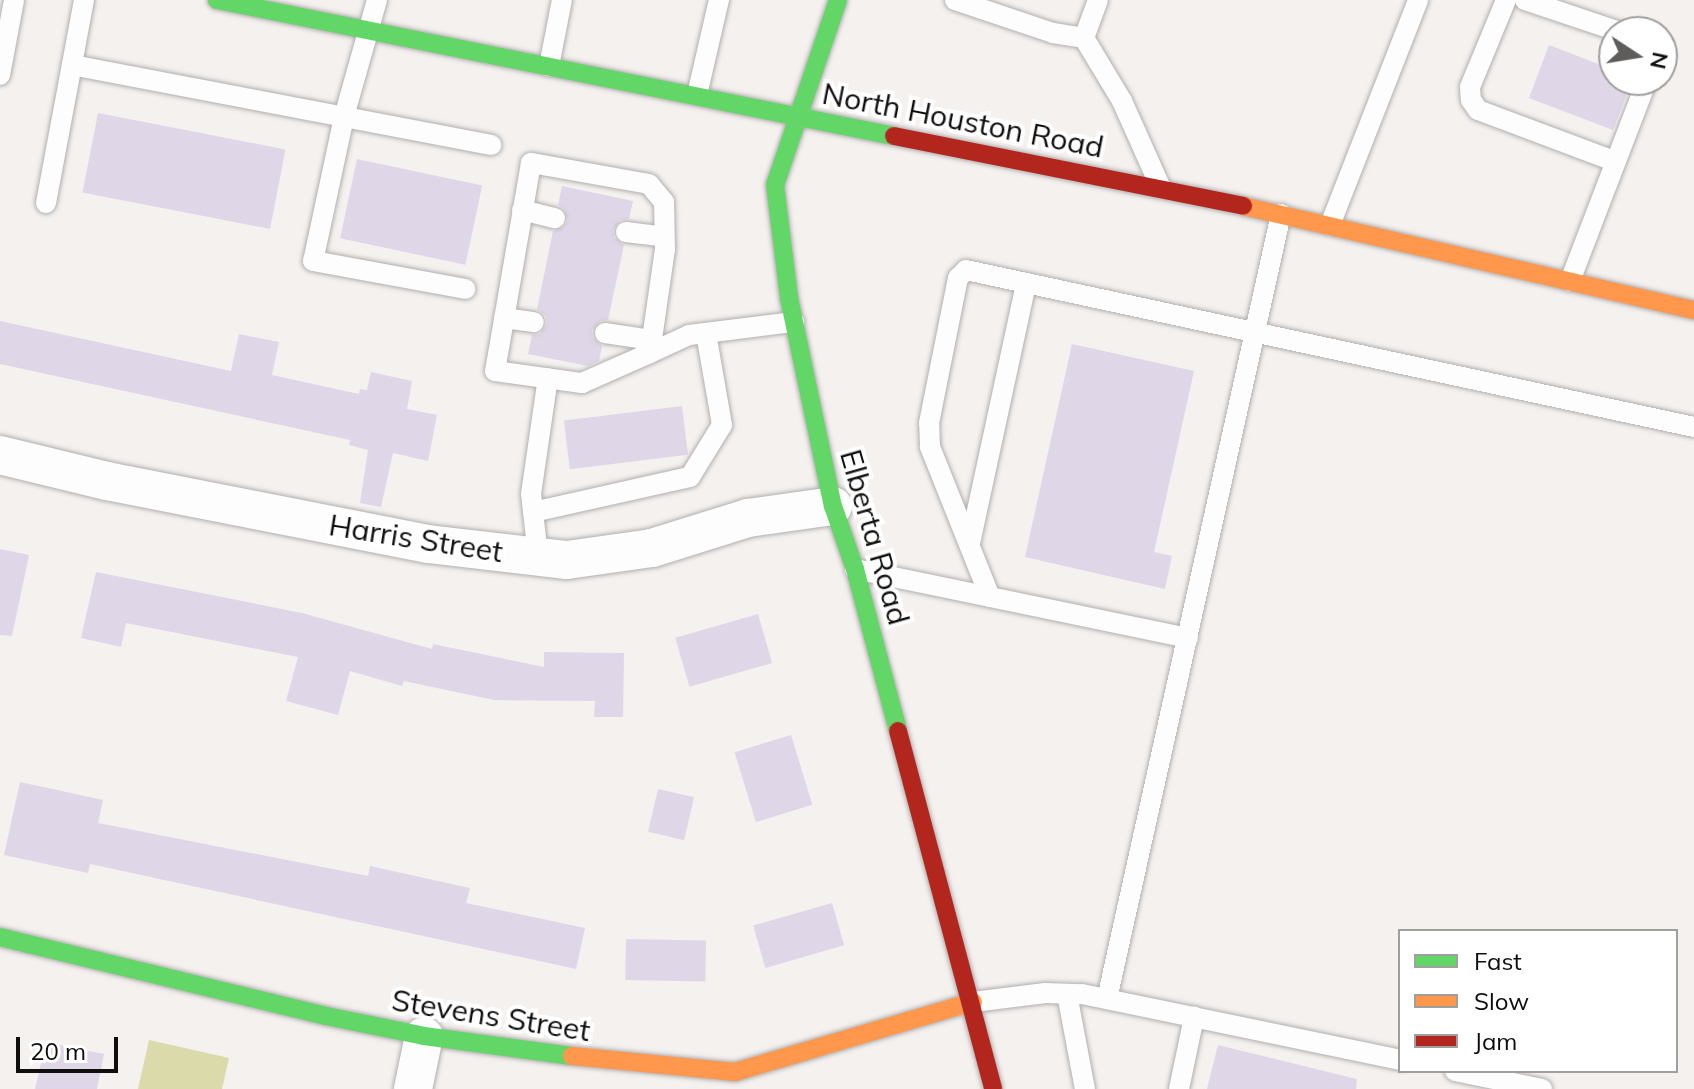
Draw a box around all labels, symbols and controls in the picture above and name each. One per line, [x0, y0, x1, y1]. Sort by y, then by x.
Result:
north arrow [1598, 16, 1678, 96]
text: N [1644, 50, 1675, 72]
street label: North Houston Road [819, 75, 1107, 165]
street label: Elberta Road [833, 445, 917, 629]
street label: Harris Street [326, 506, 506, 570]
legend [1398, 929, 1678, 1073]
text: Fast [1474, 946, 1522, 976]
street label: Stevens Street [389, 982, 593, 1048]
text: Slow [1474, 986, 1529, 1016]
scale bar [20, 1021, 122, 1071]
text: Jam [1474, 1026, 1517, 1056]
text: 20 m [30, 1036, 86, 1066]

